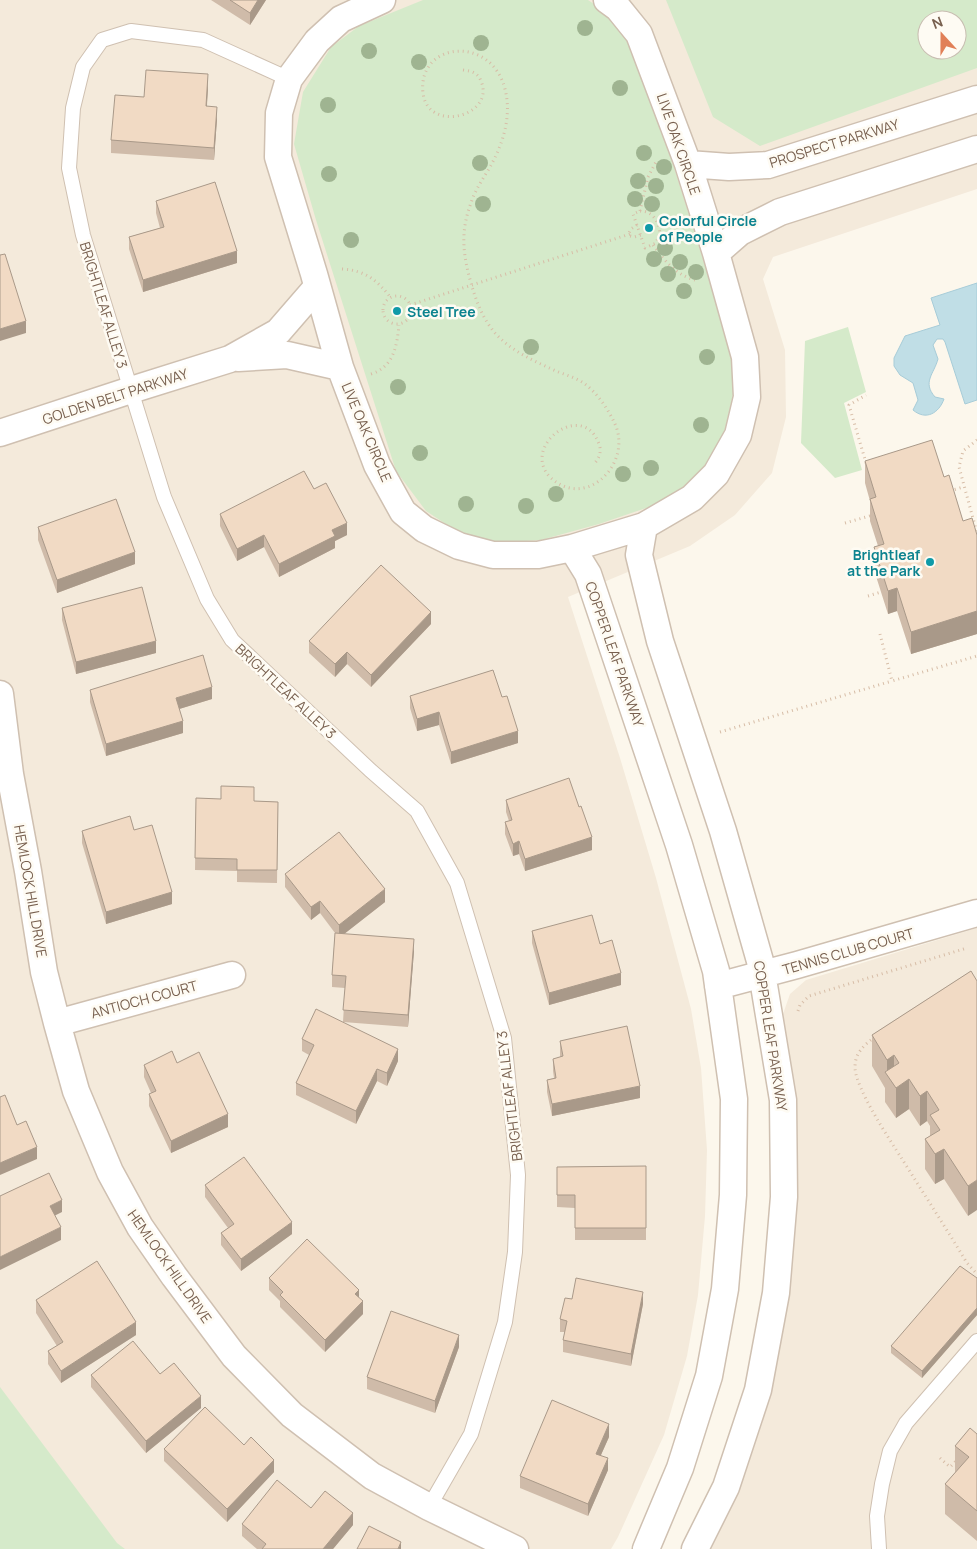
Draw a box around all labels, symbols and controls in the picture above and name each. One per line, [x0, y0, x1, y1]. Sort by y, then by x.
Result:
north arrow [917, 10, 967, 60]
text: N [929, 12, 945, 33]
street label: LIVE OAK CIRCLE [653, 91, 705, 197]
street label: PROSPECT PARKWAY [767, 114, 901, 172]
place label: Colorful Circle of People [659, 211, 757, 246]
marker: Colorful Circle of People [643, 222, 655, 234]
street label: BRIGHTLEAF ALLEY 3 [76, 239, 132, 371]
place label: Steel Tree [407, 302, 476, 321]
marker: Steel Tree [391, 305, 403, 317]
street label: GOLDEN BELT PARKWAY [40, 363, 190, 428]
street label: LIVE OAK CIRCLE [337, 379, 397, 485]
place label: Brightleaf at the Park [847, 545, 921, 580]
marker: Brightleaf at the Park [924, 556, 936, 568]
street label: COPPER LEAF PARKWAY [581, 579, 649, 729]
street label: BRIGHTLEAF ALLEY 3 [232, 639, 340, 743]
street label: HEMLOCK HILL DRIVE [10, 823, 52, 959]
street label: TENNIS CLUB COURT [780, 923, 916, 979]
street label: COPPER LEAF PARKWAY [750, 959, 792, 1113]
street label: ANTIOCH COURT [89, 975, 200, 1022]
street label: BRIGHTLEAF ALLEY 3 [492, 1030, 526, 1162]
street label: HEMLOCK HILL DRIVE [124, 1206, 216, 1326]

